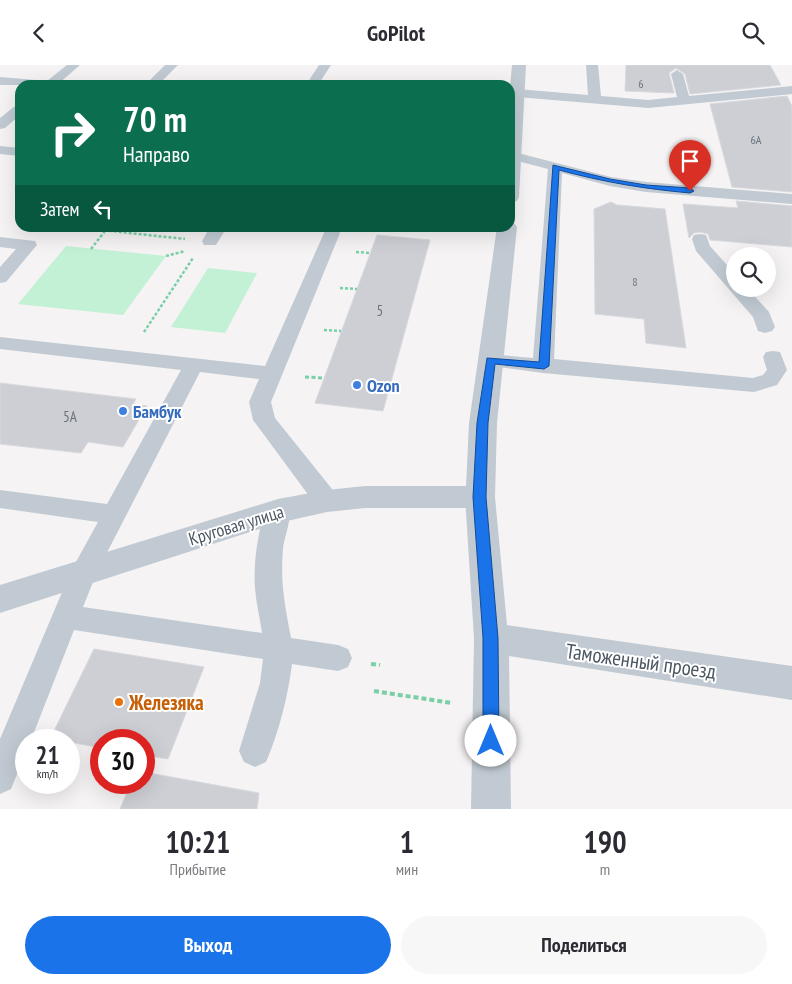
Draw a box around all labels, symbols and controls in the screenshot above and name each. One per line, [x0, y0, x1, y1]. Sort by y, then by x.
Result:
icon: back [25, 19, 53, 47]
text: GoPilot [367, 19, 425, 47]
icon: search [739, 19, 767, 47]
house number: 6 [638, 76, 644, 91]
text: 70 m [123, 96, 187, 142]
icon: right [40, 100, 105, 165]
house number: 6А [750, 132, 762, 147]
text: Направо [123, 140, 190, 168]
pin [669, 140, 711, 191]
icon: arrive [676, 147, 704, 175]
icon: left [89, 195, 117, 223]
text: Затем [40, 197, 79, 221]
map controls [726, 247, 776, 297]
button: search [726, 247, 776, 297]
house number: 8 [632, 274, 638, 289]
house number: 5 [377, 301, 383, 320]
place label: Ozon [367, 374, 400, 397]
marker: Ozon [351, 379, 363, 391]
place label: Бамбук [133, 400, 182, 423]
marker: Бамбук [117, 405, 129, 417]
house number: 5А [63, 407, 78, 426]
street label: Круговая улица [186, 500, 286, 550]
street label: Таможенный проезд [564, 637, 718, 685]
place label: Железяка [128, 689, 204, 716]
marker: Железяка [113, 696, 125, 708]
position arrow [464, 714, 516, 766]
speed limit sign: 30 [90, 729, 155, 794]
text: 21 [36, 739, 59, 771]
text: km/h [37, 766, 58, 781]
text: 10:21 [165, 822, 230, 861]
text: 1 [400, 822, 414, 861]
text: 190 [584, 822, 627, 861]
text: Прибытие [170, 859, 226, 879]
text: мин [396, 859, 418, 879]
text: m [600, 859, 610, 879]
button: Выход [25, 916, 391, 974]
button: Поделиться [401, 916, 767, 974]

